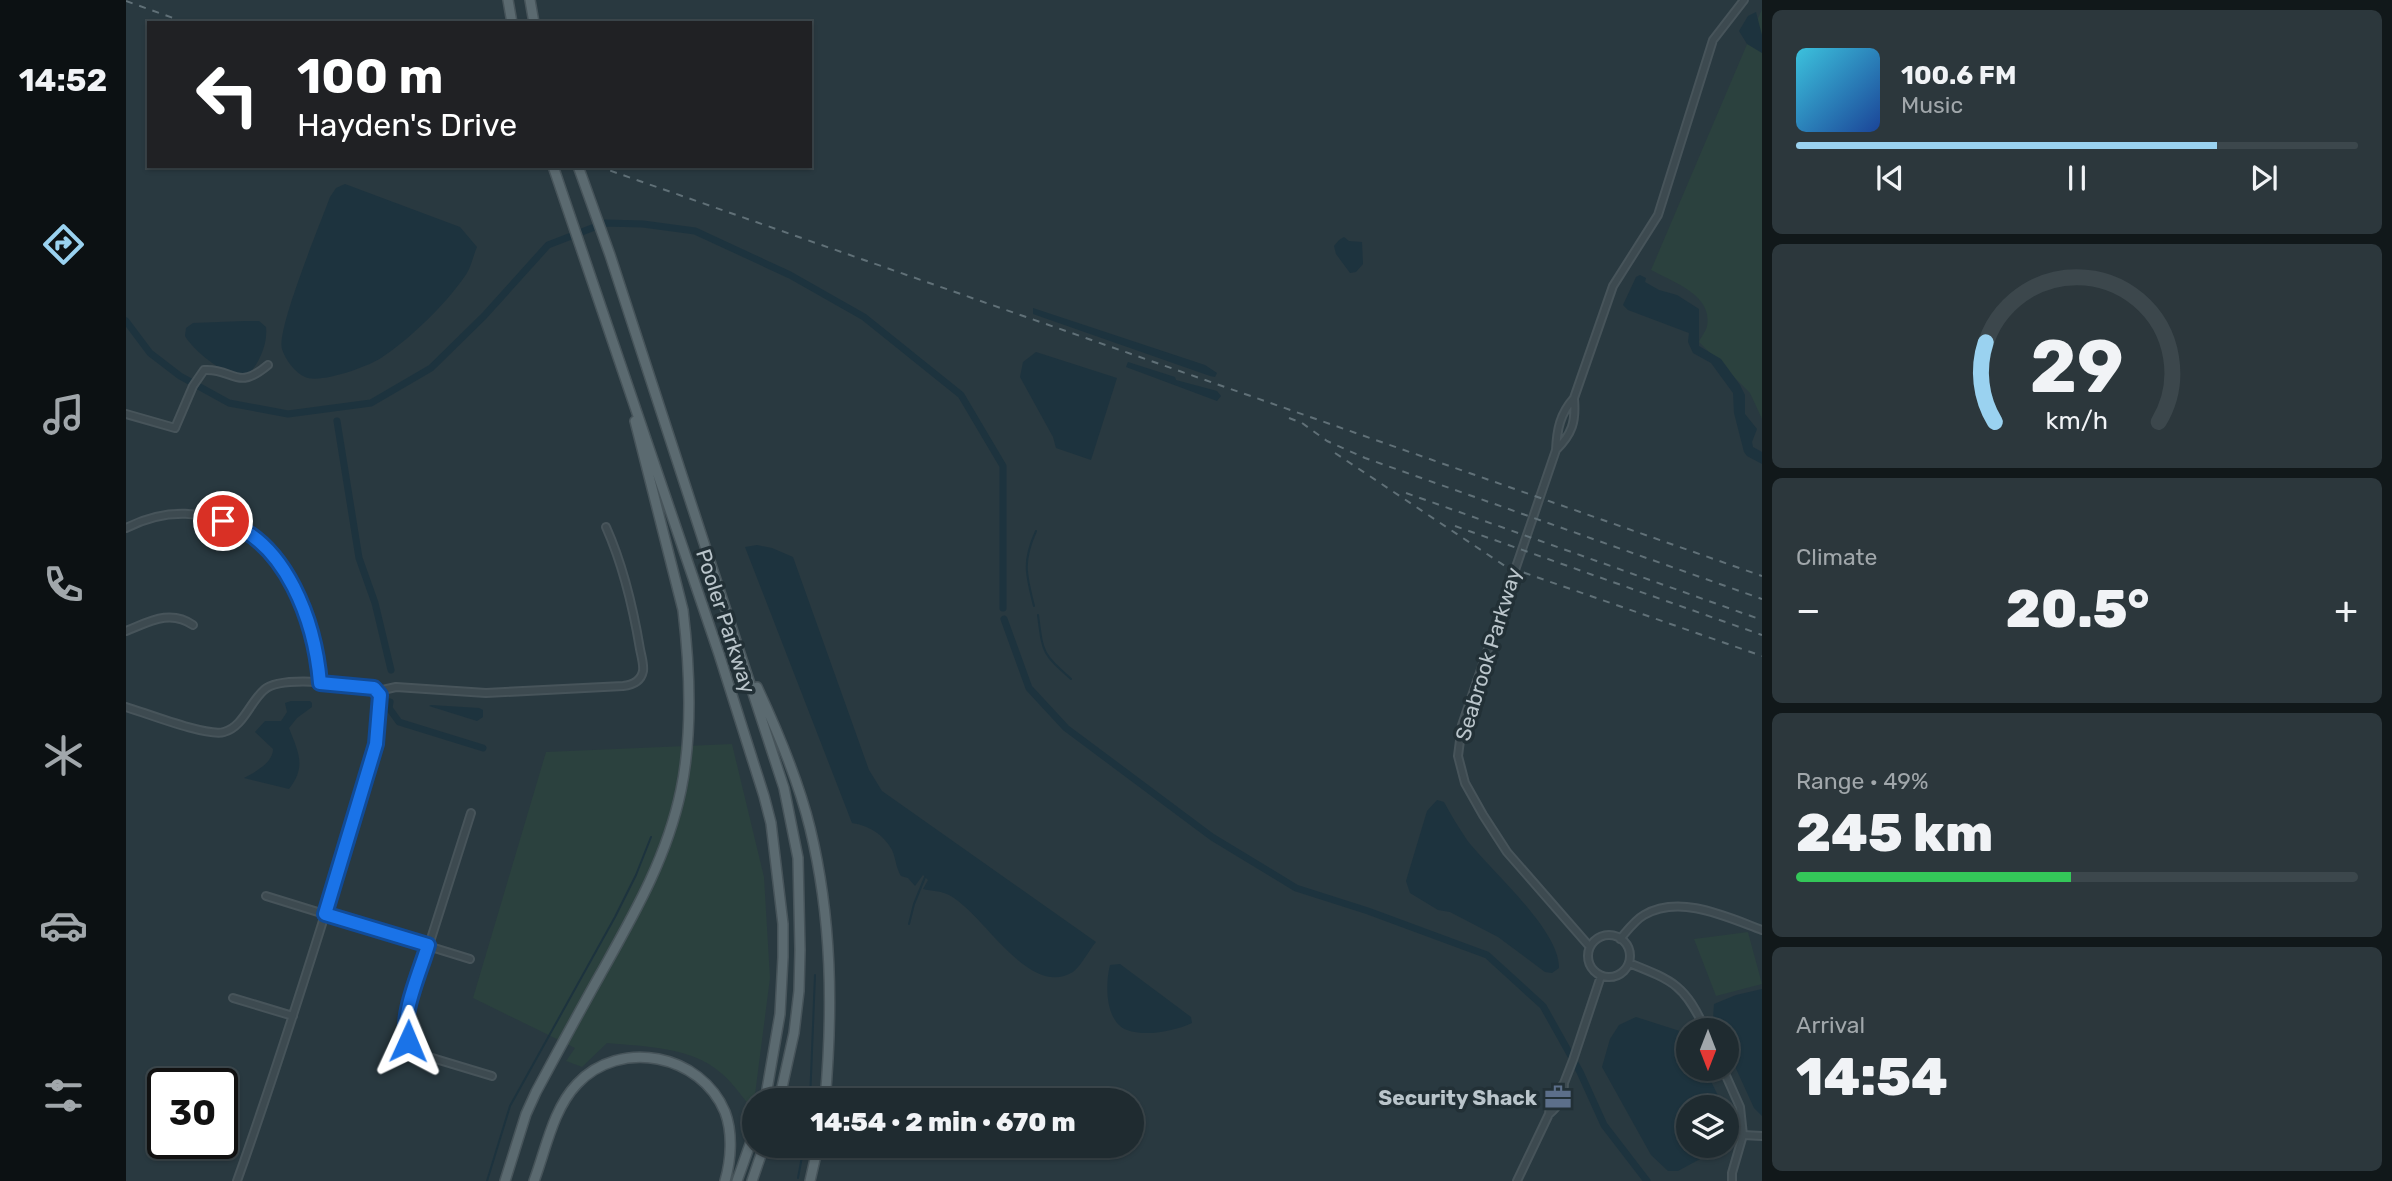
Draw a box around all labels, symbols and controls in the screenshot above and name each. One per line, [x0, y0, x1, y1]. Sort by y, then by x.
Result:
text: 100 m [297, 47, 443, 105]
icon: left [182, 49, 273, 140]
text: 100.6 FM [1901, 60, 2016, 91]
text: 14:52 [19, 61, 107, 99]
text: Music [1901, 91, 1963, 119]
text: Hayden's Drive [297, 106, 517, 144]
icon: previous [1871, 159, 1909, 197]
icon: pause [2058, 159, 2096, 197]
icon: next [2245, 159, 2283, 197]
icon: directions [39, 220, 88, 269]
text: 29 [2030, 325, 2124, 411]
icon: music [39, 390, 88, 439]
text: km/h [2046, 406, 2108, 435]
pin [193, 491, 253, 551]
icon: arrive [204, 502, 242, 540]
text: Climate [1796, 543, 1877, 571]
street label: Pooler Parkway [691, 546, 761, 697]
icon: phone [39, 560, 88, 609]
street label: Seabrook Parkway [1450, 564, 1526, 744]
text: 20.5° [2006, 578, 2149, 640]
text: − [1796, 587, 1821, 633]
text: + [2334, 587, 2358, 633]
icon: climate [39, 731, 88, 780]
text: Range · 49% [1796, 767, 1928, 795]
text: 245 km [1796, 802, 1993, 864]
icon: car [39, 901, 88, 950]
position arrow [371, 1004, 445, 1078]
text: Arrival [1796, 1011, 1865, 1039]
north arrow [1676, 1018, 1740, 1082]
map controls [1676, 1018, 1739, 1158]
text: 14:54 [1796, 1046, 1948, 1108]
speed limit sign: 30 [147, 1068, 238, 1159]
icon: filters [39, 1071, 88, 1120]
office icon: Security Shack [1543, 1082, 1573, 1112]
place label: Security Shack [1378, 1085, 1538, 1110]
button: layers [1676, 1095, 1739, 1158]
text: 14:54 · 2 min · 670 m [810, 1107, 1076, 1138]

